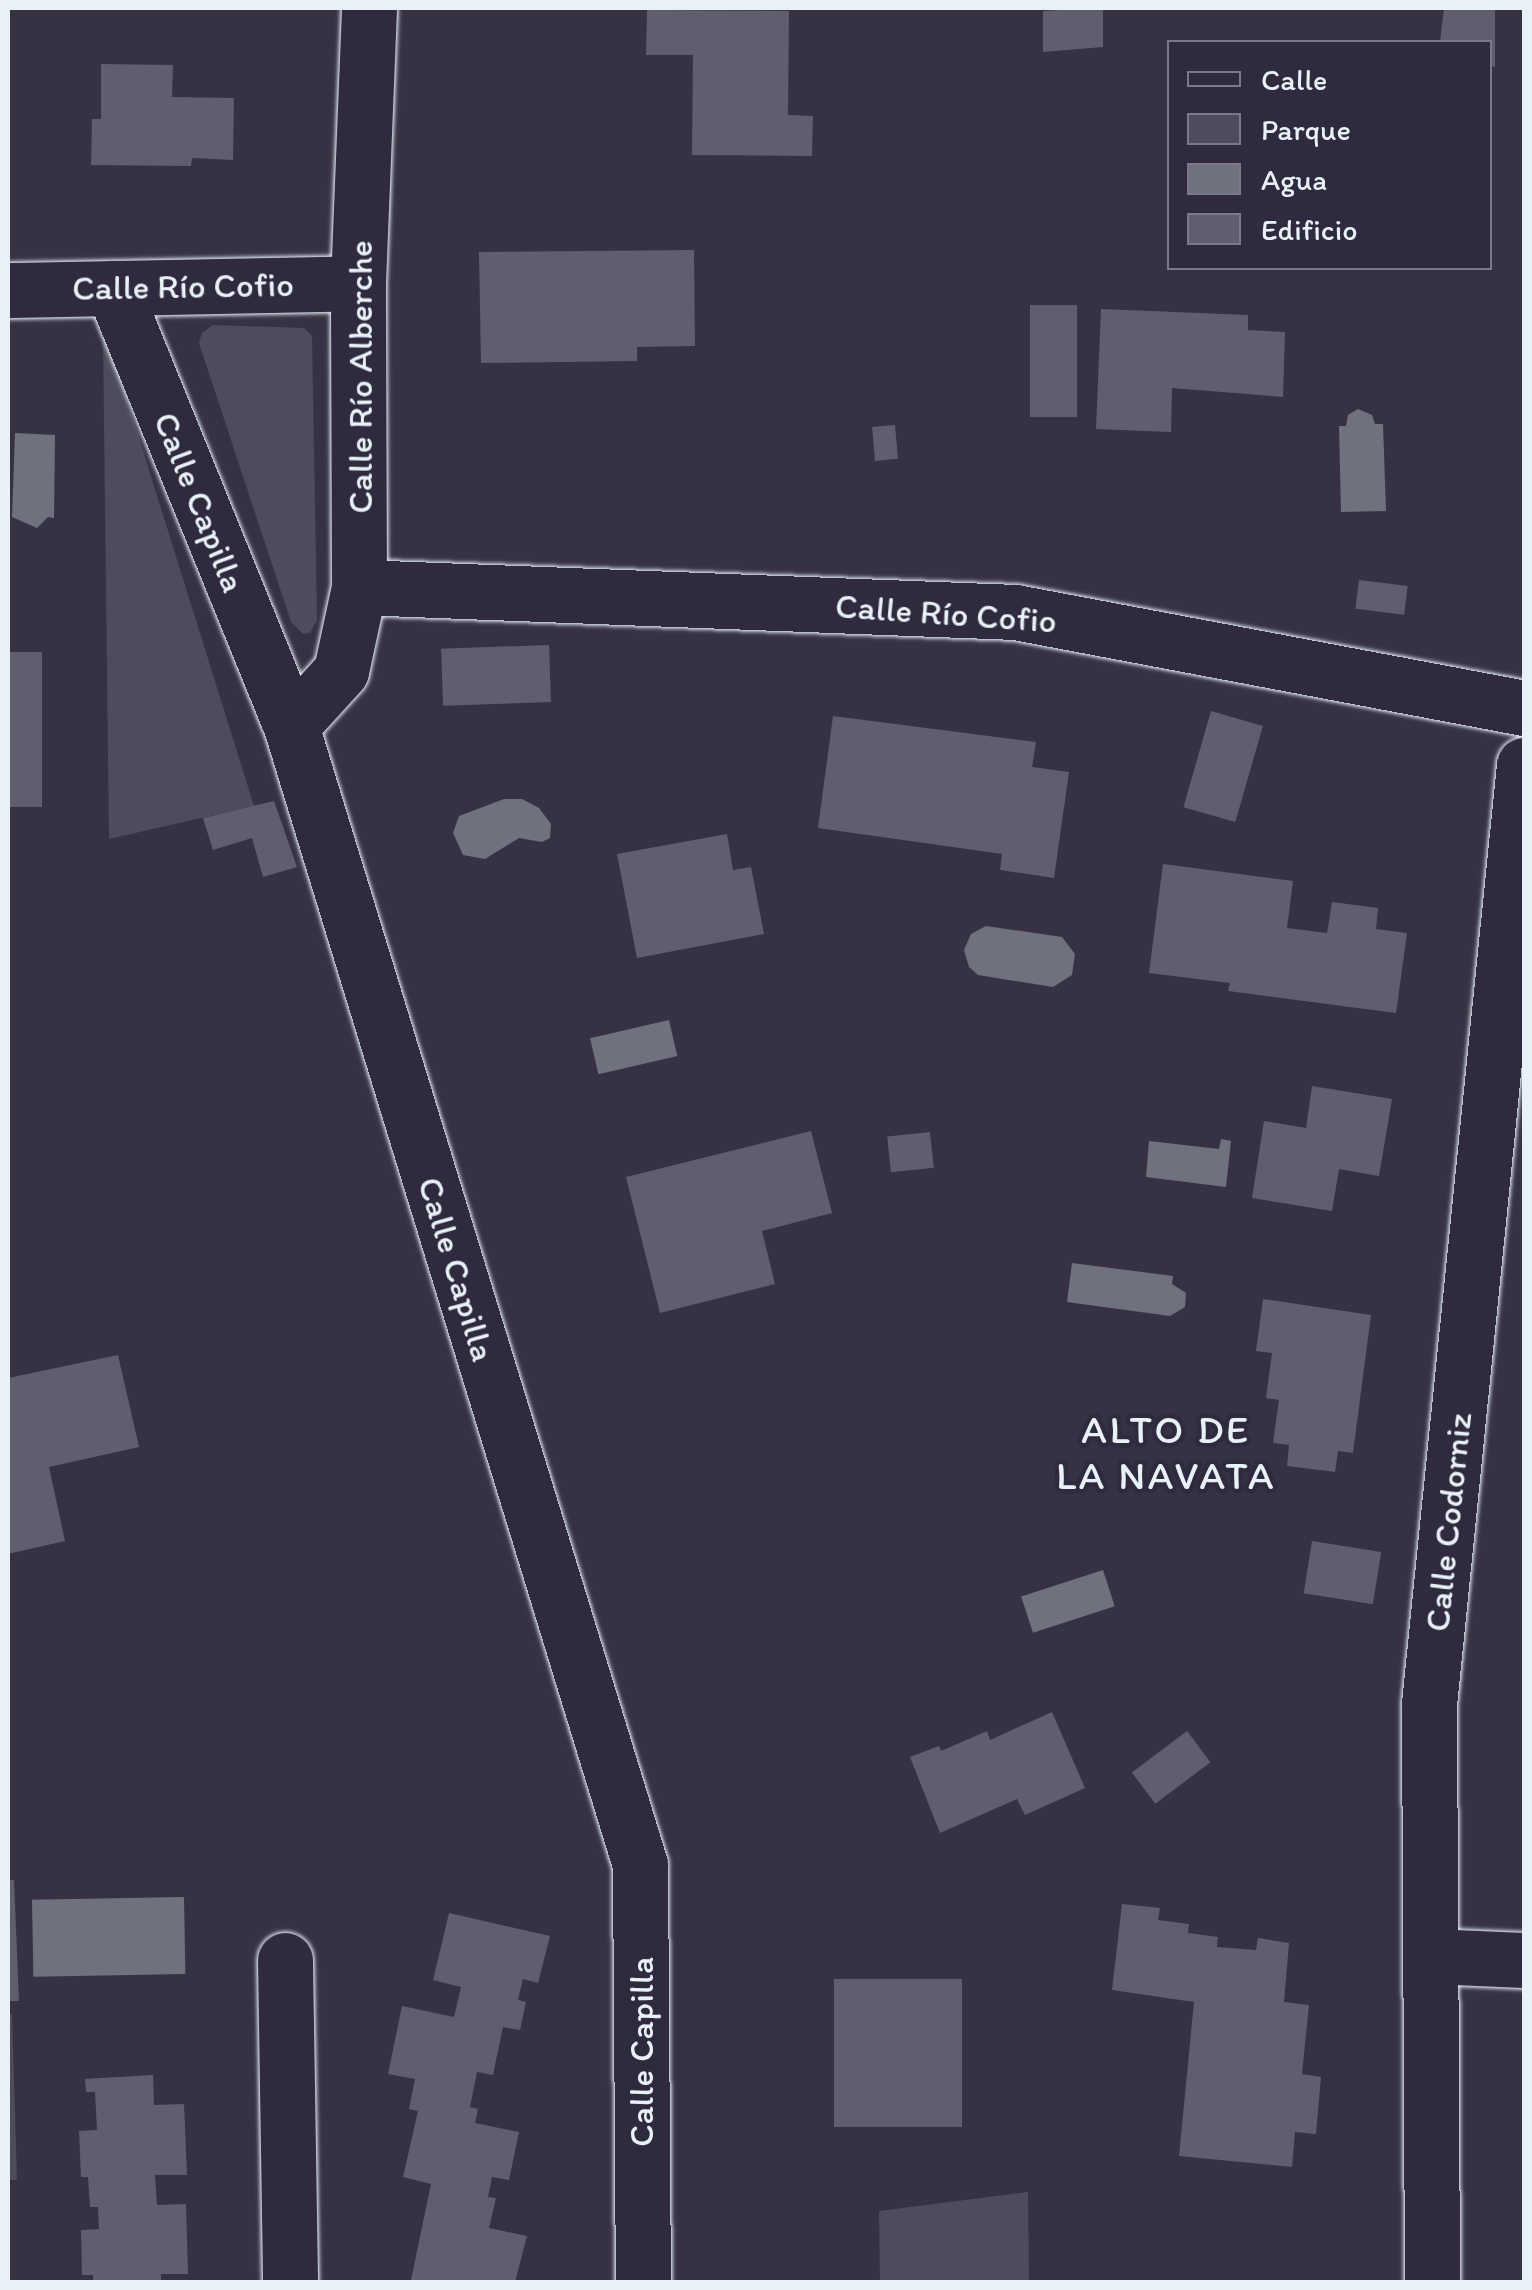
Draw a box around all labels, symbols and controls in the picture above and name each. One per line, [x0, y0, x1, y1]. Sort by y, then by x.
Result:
legend [1167, 40, 1492, 270]
text: Calle [1261, 61, 1327, 98]
text: Parque [1261, 111, 1351, 148]
text: Agua [1261, 161, 1327, 198]
text: Edificio [1261, 211, 1357, 248]
street label: Calle Río Alberche [339, 241, 381, 513]
street label: Calle Río Cofio [72, 263, 294, 309]
street label: Calle Capilla [145, 405, 255, 599]
street label: Calle Río Cofio [834, 584, 1058, 642]
street label: Calle Capilla [409, 1171, 505, 1367]
district label: ALTO DE LA NAVATA [1052, 1405, 1280, 1499]
street label: Calle Codorniz [1416, 1410, 1480, 1634]
street label: Calle Capilla [620, 1956, 662, 2148]

